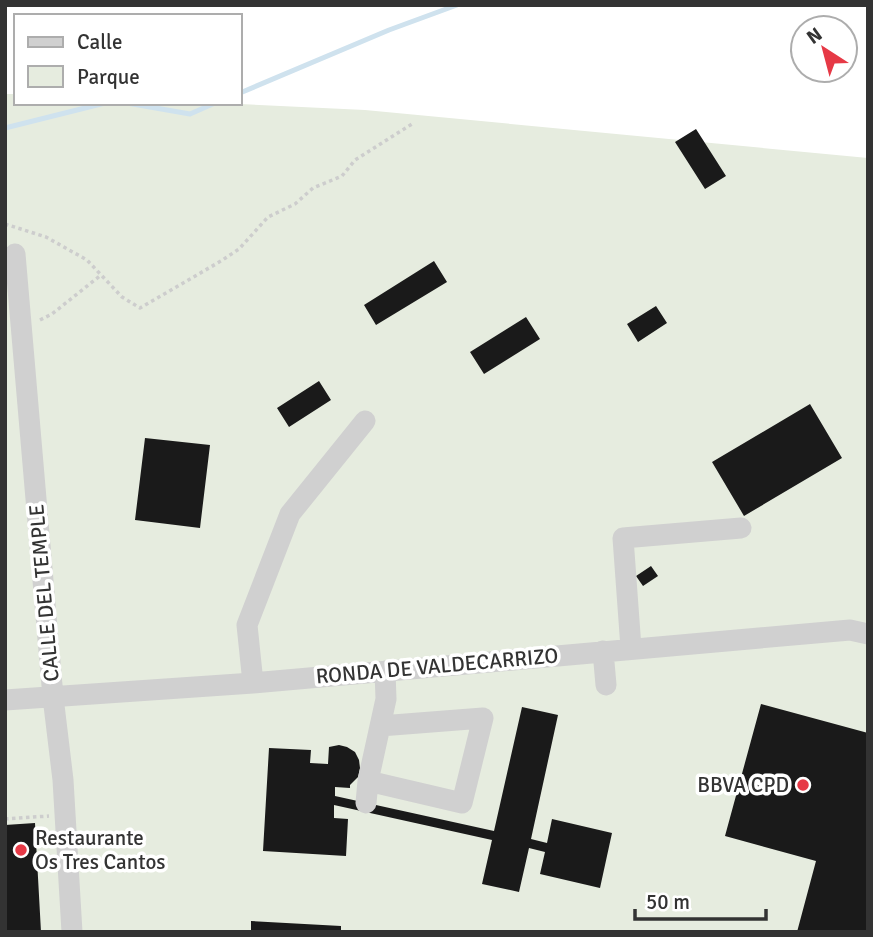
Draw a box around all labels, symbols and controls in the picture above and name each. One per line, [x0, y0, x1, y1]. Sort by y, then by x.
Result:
legend [14, 14, 242, 105]
north arrow [789, 14, 859, 84]
text: N [802, 22, 827, 50]
text: Calle [77, 29, 123, 55]
text: Parque [77, 64, 140, 90]
street label: CALLE DEL TEMPLE [23, 503, 65, 683]
street label: RONDA DE VALDECARRIZO [315, 642, 559, 690]
place label: BBVA CPD [697, 772, 789, 798]
marker: BBVA CPD [795, 777, 811, 793]
place label: Restaurante Os Tres Cantos [35, 825, 166, 875]
marker: Restaurante Os Tres Cantos [13, 842, 29, 858]
scale bar [635, 878, 766, 922]
text: 50 m [646, 889, 690, 915]

